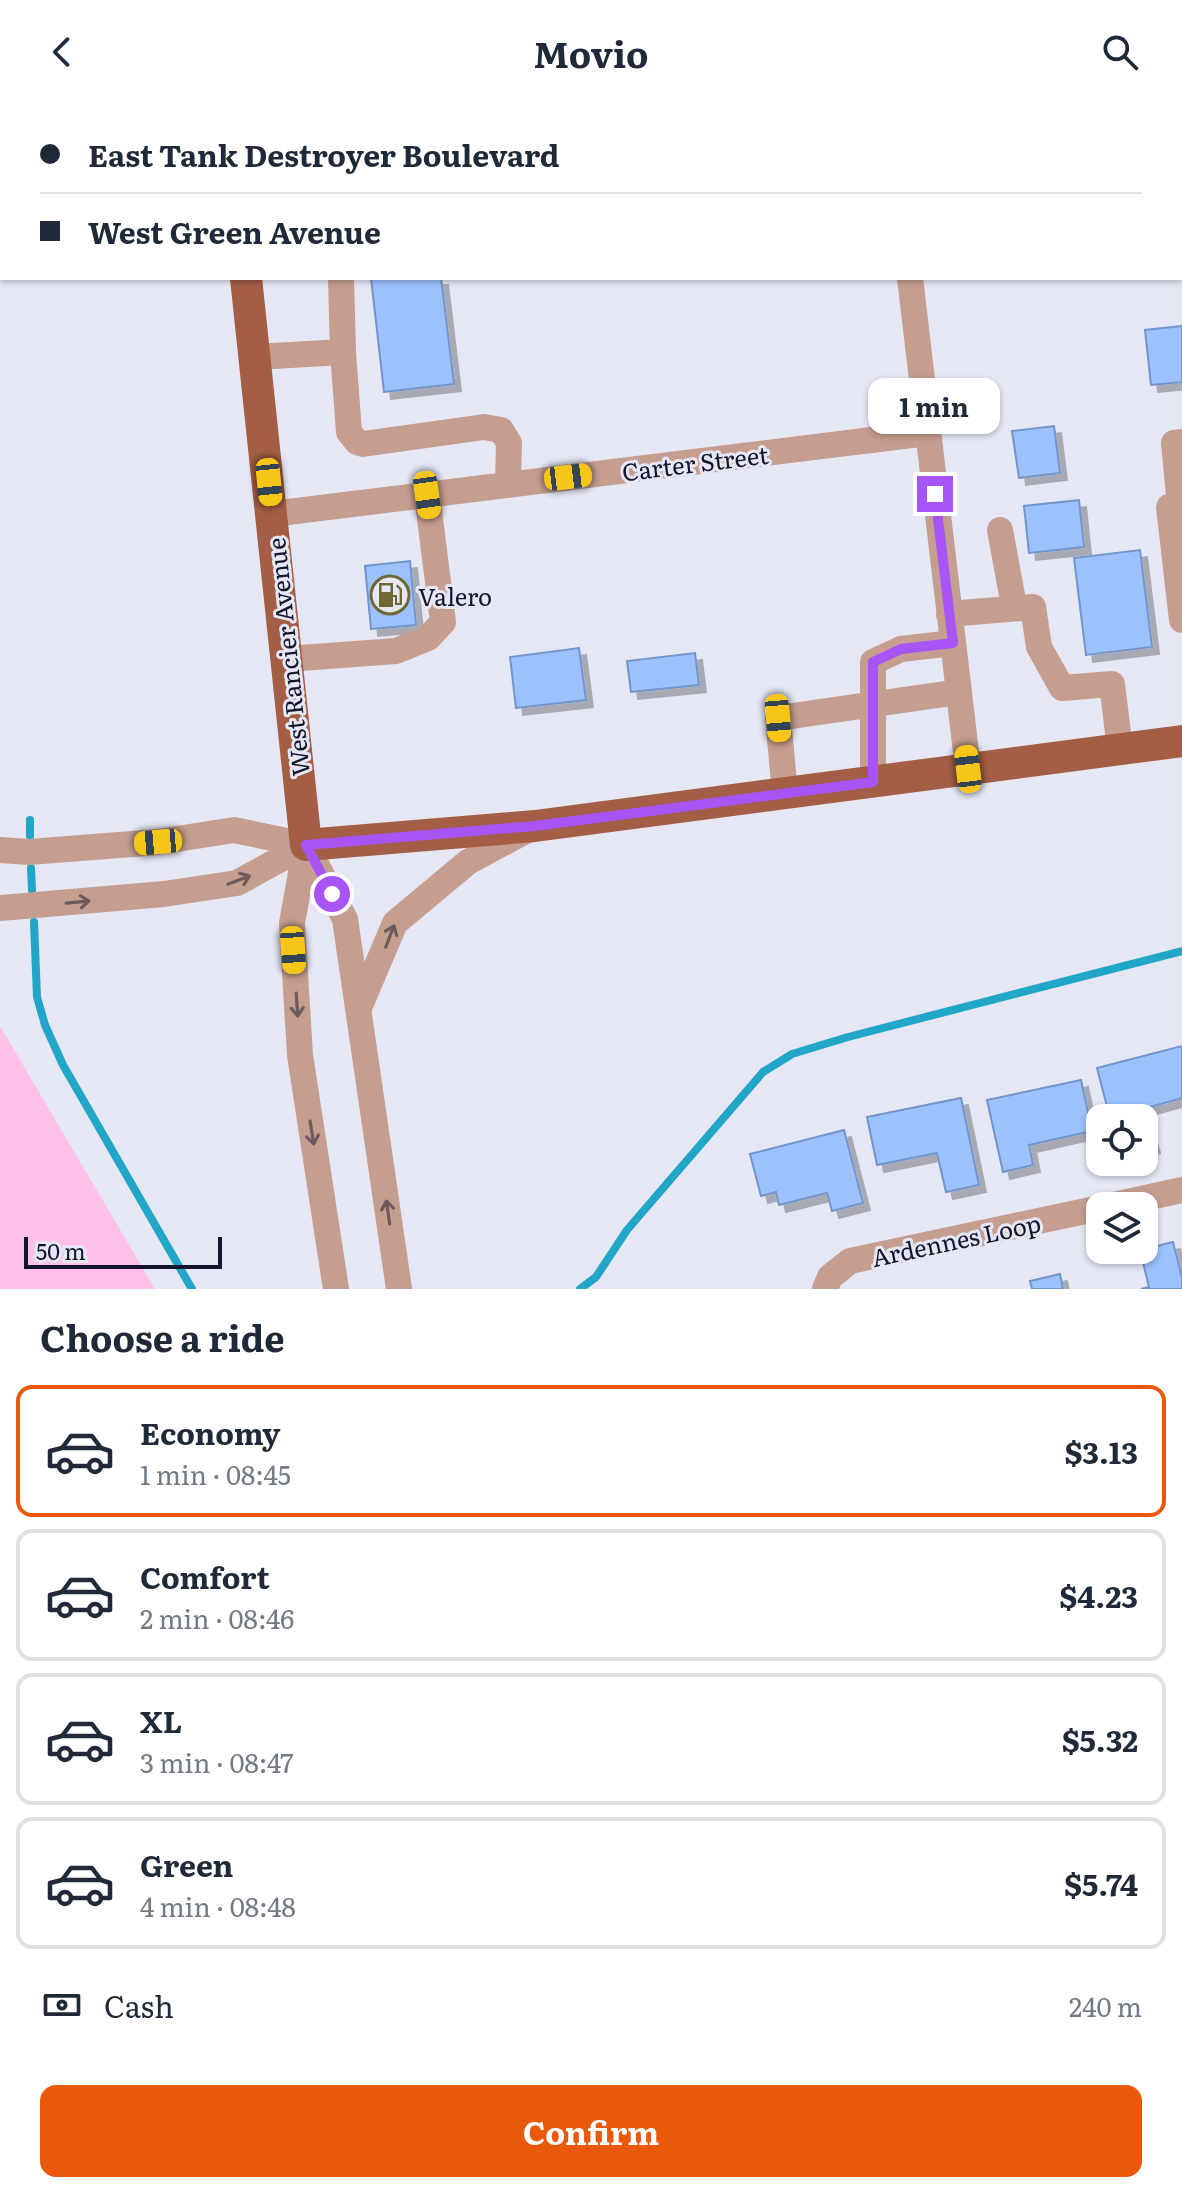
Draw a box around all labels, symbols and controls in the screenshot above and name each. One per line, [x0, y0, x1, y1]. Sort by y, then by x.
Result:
text: Movio [534, 26, 648, 79]
icon: back [40, 30, 84, 74]
icon: search [1098, 30, 1142, 74]
text: East Tank Destroyer Boulevard [88, 132, 560, 176]
text: West Green Avenue [88, 209, 381, 253]
callout: 1 min [869, 378, 1001, 434]
text: 1 min [899, 386, 969, 425]
street label: Carter Street [620, 436, 770, 488]
car [255, 457, 283, 507]
car [543, 462, 593, 492]
car [412, 470, 442, 520]
route end [917, 476, 953, 512]
street label: West Rancier Avenue [257, 536, 317, 778]
fuel station icon: Valero [369, 574, 411, 616]
place label: Valero [418, 578, 492, 613]
car [764, 693, 792, 743]
car [953, 744, 983, 794]
car [133, 828, 183, 856]
one-way arrow [226, 872, 251, 886]
route start [314, 876, 350, 912]
one-way arrow [64, 894, 91, 909]
one-way arrow [384, 924, 398, 949]
car [279, 925, 307, 975]
one-way arrow [290, 991, 305, 1018]
map controls [1086, 1104, 1158, 1264]
button: locate [1086, 1104, 1158, 1176]
one-way arrow [305, 1119, 320, 1145]
button: layers [1086, 1192, 1158, 1264]
one-way arrow [380, 1200, 395, 1225]
street label: Ardennes Loop [868, 1204, 1044, 1274]
scale bar [24, 1233, 222, 1269]
text: 50 m [36, 1234, 86, 1267]
text: Choose a ride [40, 1310, 285, 1363]
text: Economy [140, 1410, 280, 1454]
icon: car [44, 1415, 116, 1487]
text: $3.13 [1064, 1429, 1138, 1473]
text: 1 min · 08:45 [140, 1454, 291, 1493]
text: Comfort [140, 1554, 270, 1598]
icon: car [44, 1559, 116, 1631]
text: $4.23 [1059, 1573, 1138, 1617]
text: 2 min · 08:46 [140, 1598, 294, 1637]
text: XL [140, 1698, 182, 1742]
icon: car [44, 1703, 116, 1775]
text: $5.32 [1062, 1717, 1138, 1761]
text: 3 min · 08:47 [140, 1742, 294, 1781]
text: Green [140, 1842, 233, 1886]
icon: car [44, 1847, 116, 1919]
text: $5.74 [1064, 1861, 1138, 1905]
text: 4 min · 08:48 [140, 1886, 296, 1925]
icon: cash [40, 1983, 84, 2027]
text: Cash [104, 1983, 174, 2027]
text: 240 m [1069, 1986, 1142, 2025]
button: Confirm [40, 2085, 1142, 2177]

